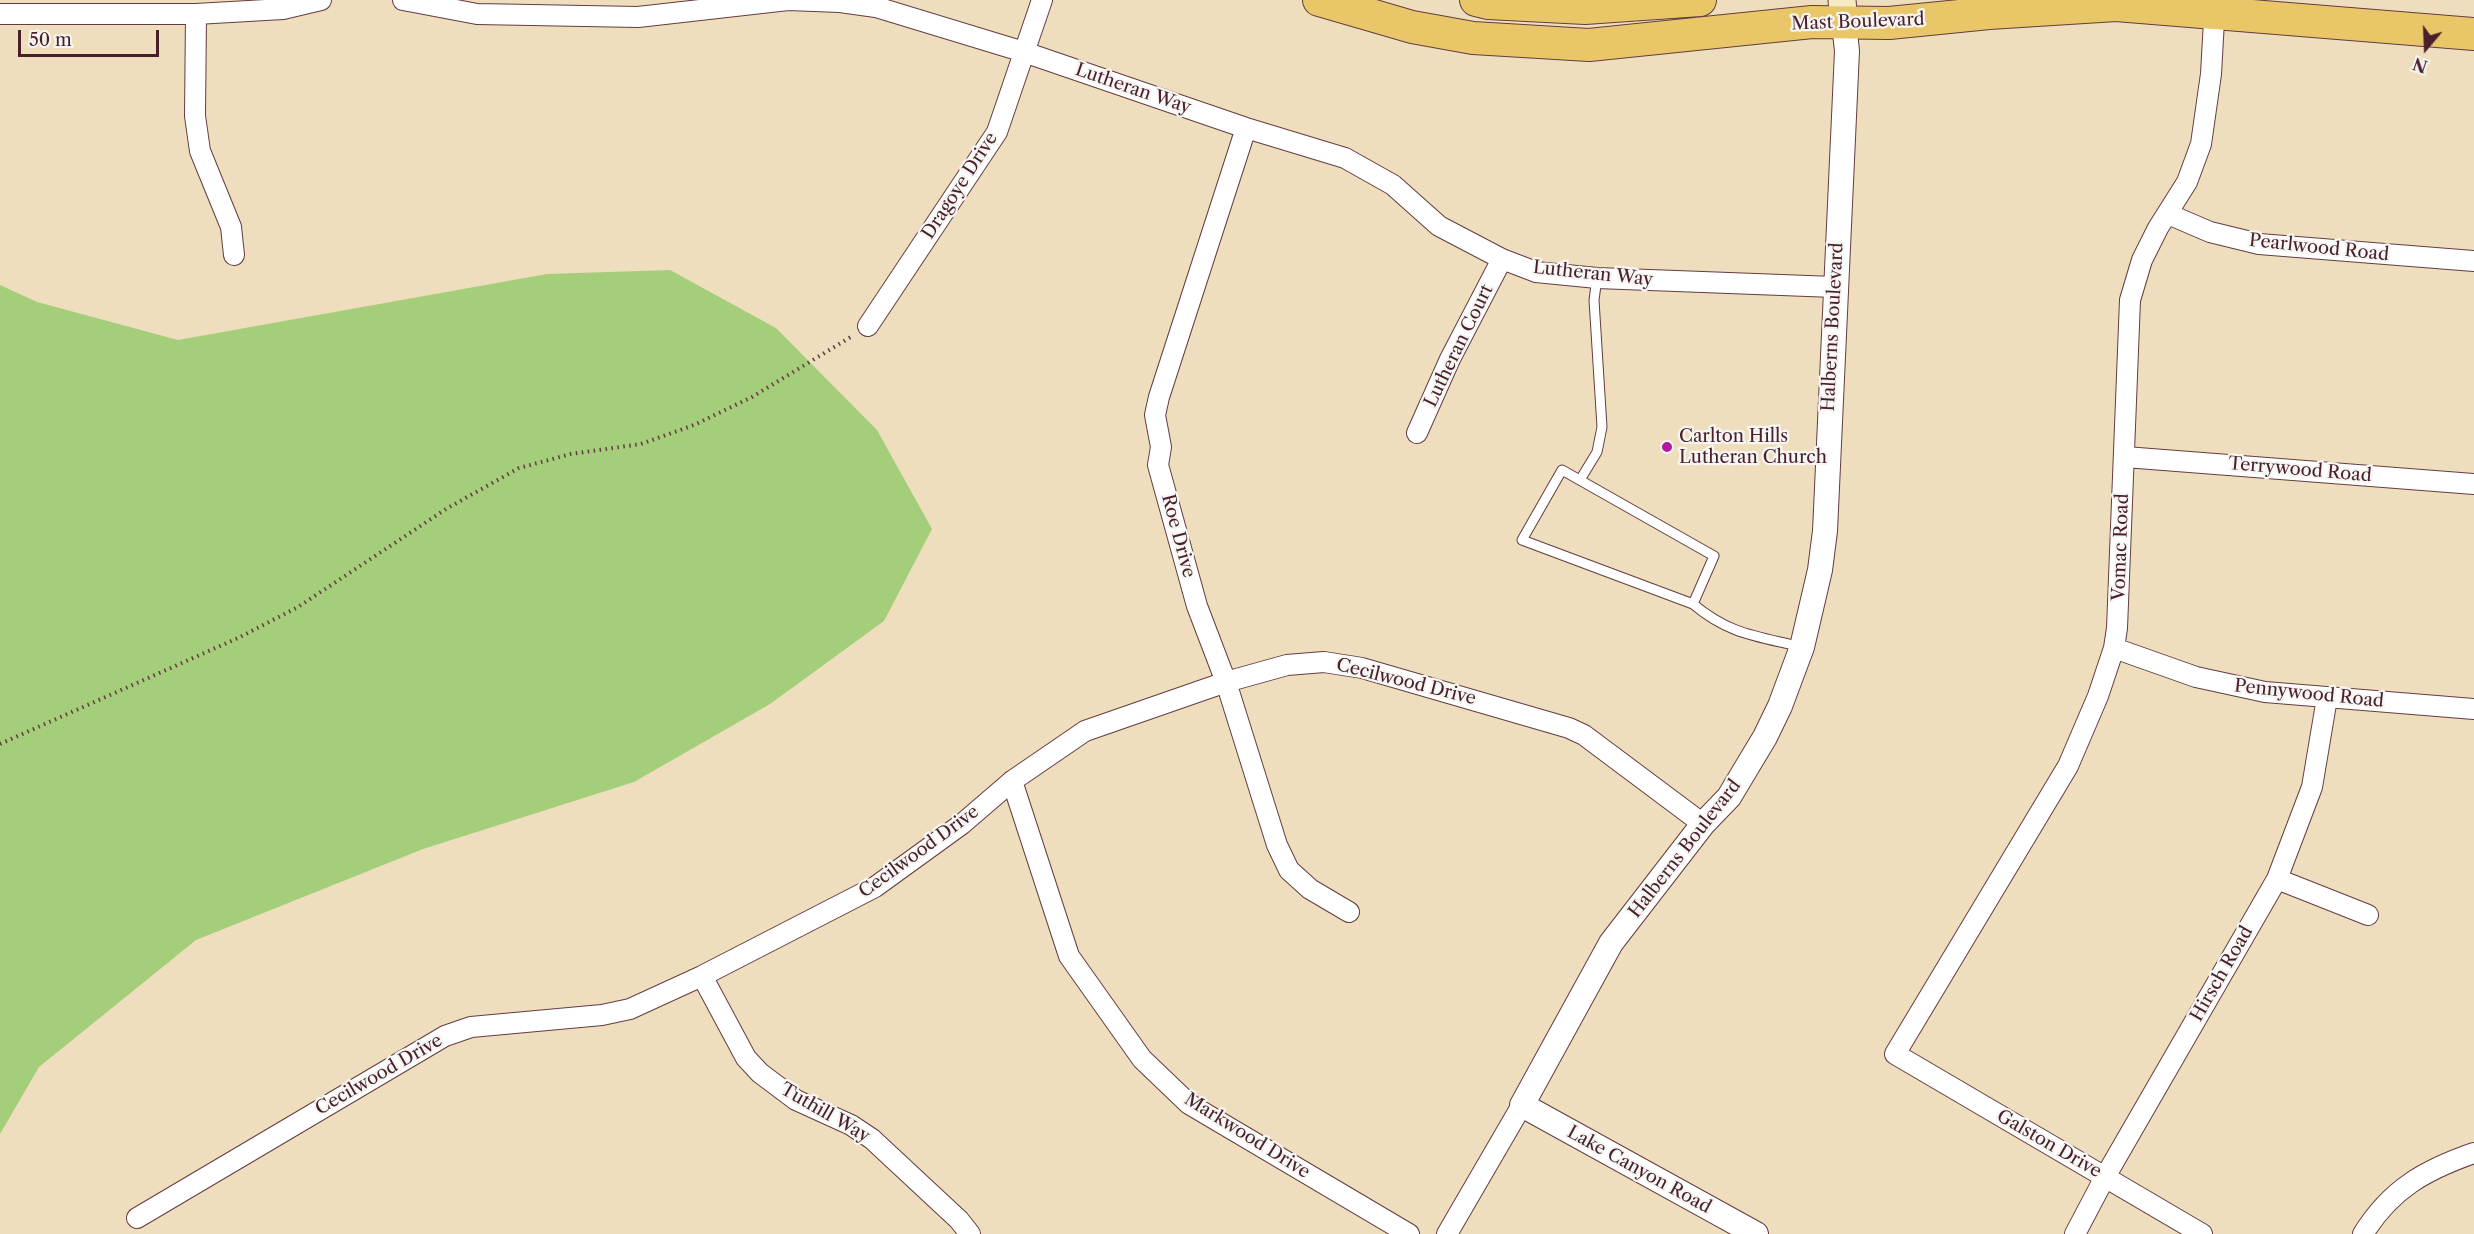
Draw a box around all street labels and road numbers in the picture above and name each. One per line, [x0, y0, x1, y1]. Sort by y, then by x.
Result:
street label: Mast Boulevard [1791, 9, 1925, 35]
street label: Lutheran Way [1072, 59, 1194, 119]
street label: Dragoye Drive [918, 129, 1002, 243]
street label: Pearlwood Road [2248, 230, 2390, 266]
street label: Halberns Boulevard [1818, 242, 1848, 412]
street label: Lutheran Way [1532, 257, 1654, 291]
street label: Lutheran Court [1420, 281, 1498, 411]
street label: Terrywood Road [2227, 453, 2373, 487]
street label: Roe Drive [1156, 492, 1200, 580]
street label: Vomac Road [2108, 493, 2134, 601]
street label: Cecilwood Drive [1334, 654, 1478, 710]
street label: Pennywood Road [2233, 675, 2385, 713]
street label: Halberns Boulevard [1624, 776, 1746, 922]
street label: Cecilwood Drive [855, 801, 983, 903]
street label: Hirsch Road [2186, 923, 2258, 1025]
street label: Cecilwood Drive [312, 1030, 446, 1120]
street label: Tuthill Way [776, 1079, 874, 1147]
street label: Markwood Drive [1180, 1089, 1314, 1183]
street label: Galston Drive [1993, 1105, 2105, 1183]
street label: Lake Canyon Road [1563, 1121, 1715, 1219]

